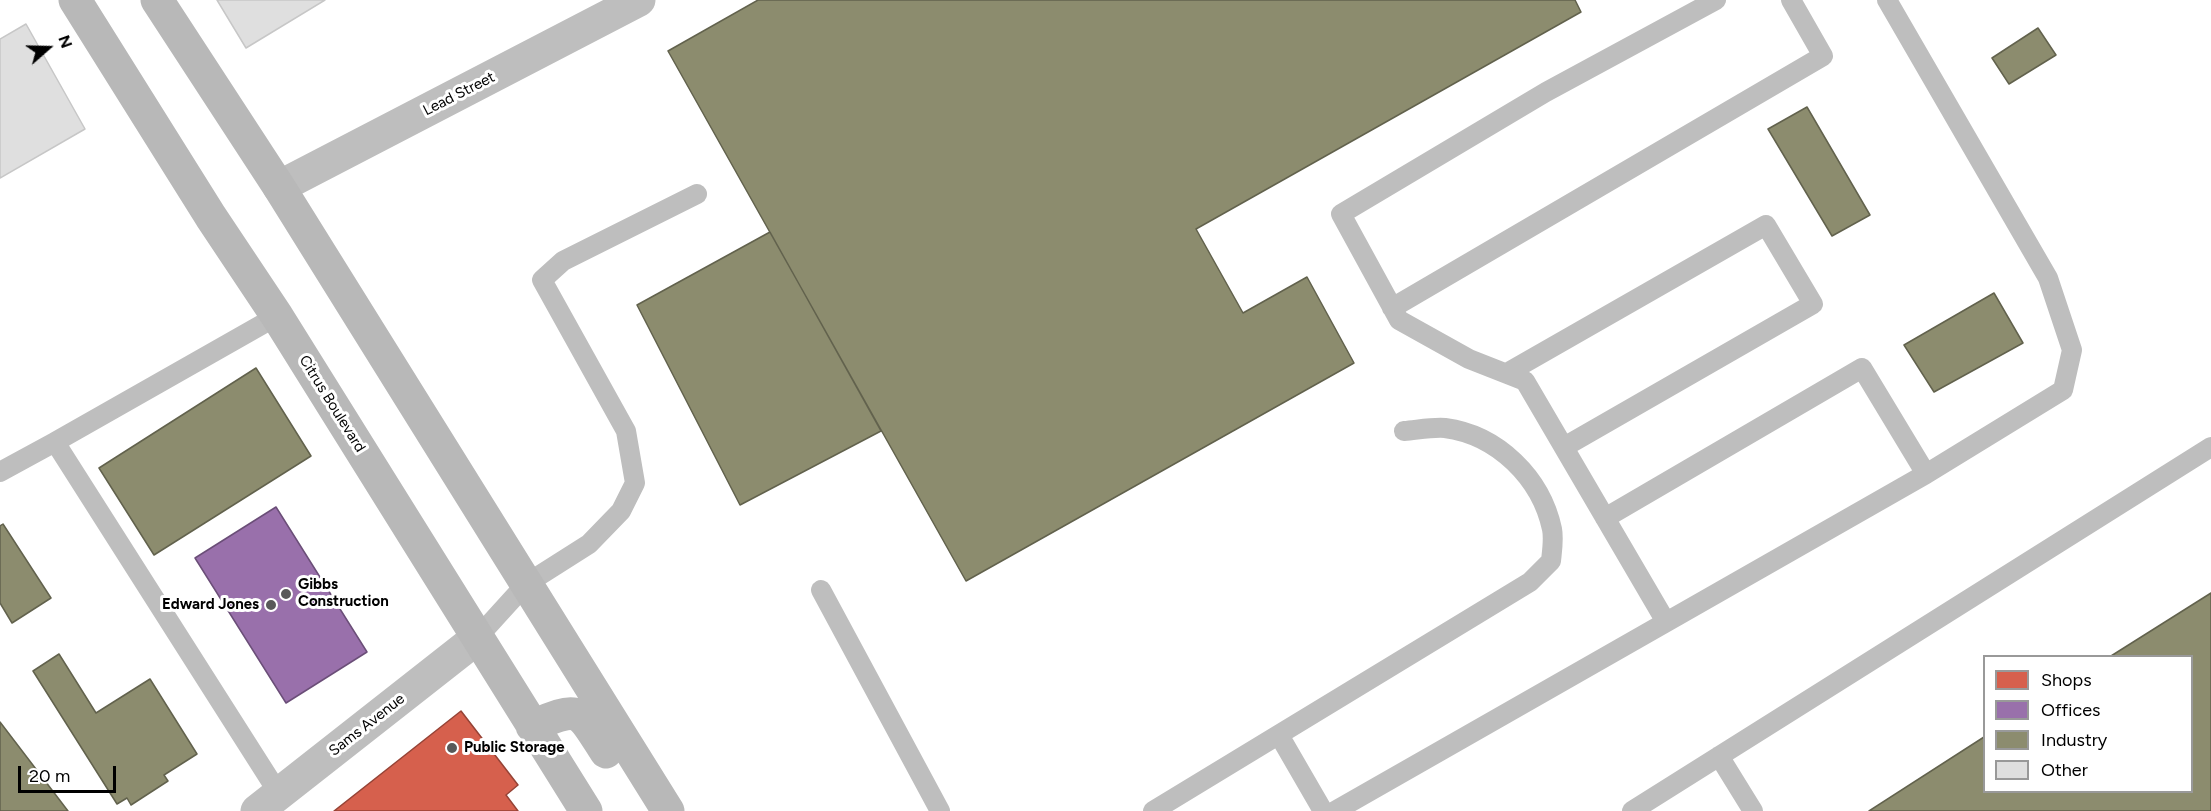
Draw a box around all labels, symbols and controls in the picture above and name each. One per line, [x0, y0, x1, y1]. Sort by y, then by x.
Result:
north arrow [18, 18, 78, 78]
text: N [54, 33, 76, 51]
street label: Lead Street [420, 68, 498, 120]
street label: Citrus Boulevard [295, 352, 369, 456]
place label: Gibbs Construction [298, 576, 389, 611]
marker: Gibbs Construction [279, 587, 293, 601]
place label: Edward Jones [162, 596, 259, 614]
marker: Edward Jones [264, 598, 278, 612]
legend [1983, 655, 2193, 793]
text: Shops [2041, 669, 2092, 691]
street label: Sams Avenue [326, 690, 408, 760]
text: Offices [2041, 699, 2100, 721]
text: Industry [2041, 729, 2107, 751]
place label: Public Storage [464, 739, 565, 757]
marker: Public Storage [445, 741, 459, 755]
scale bar [21, 754, 118, 792]
text: Other [2041, 759, 2088, 781]
text: 20 m [29, 765, 70, 787]

